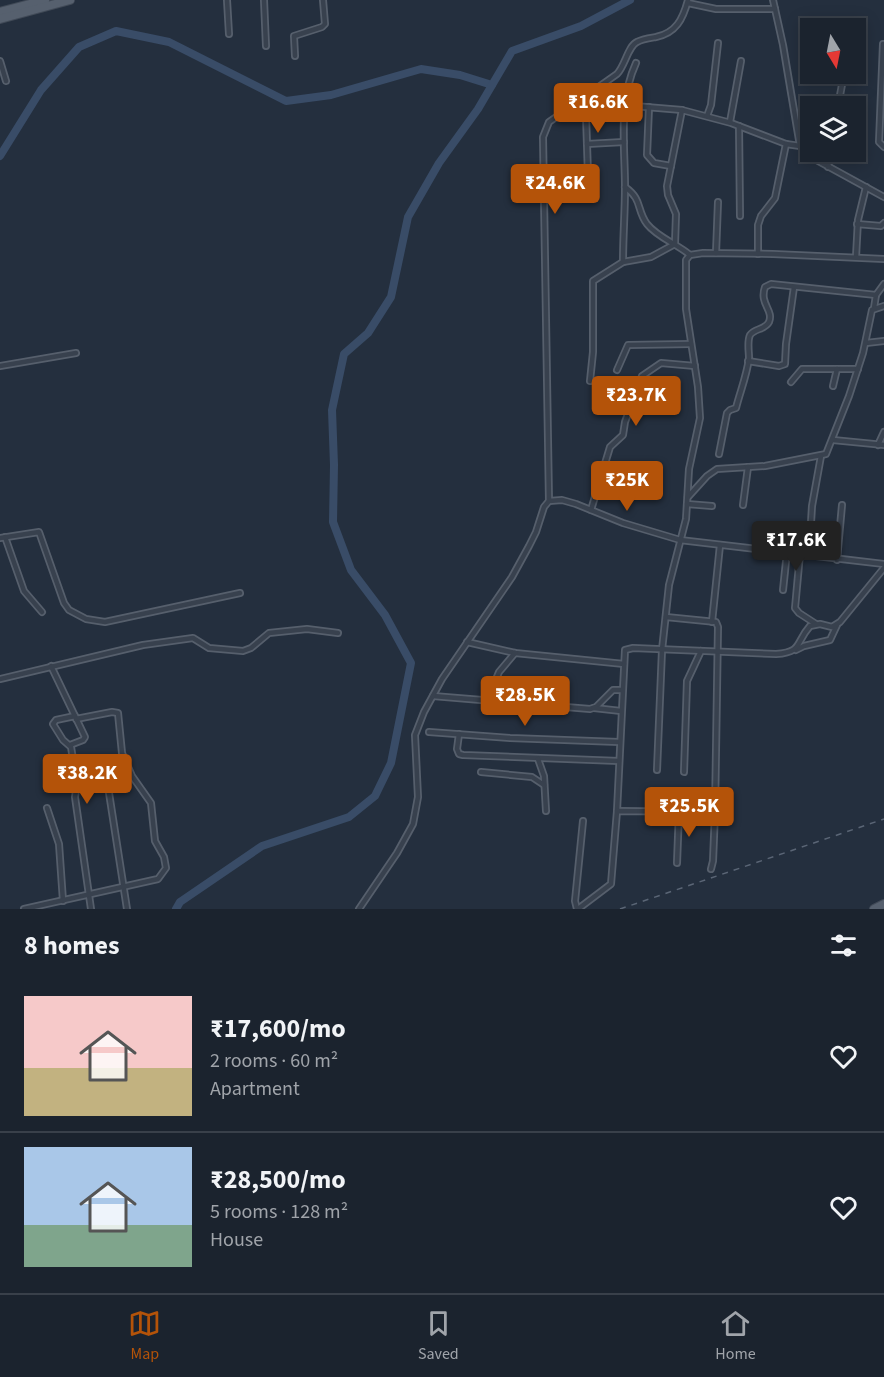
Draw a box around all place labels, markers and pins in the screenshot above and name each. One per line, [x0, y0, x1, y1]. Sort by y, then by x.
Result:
pin: ₹16.6K [549, 83, 647, 134]
pin: ₹24.6K [506, 164, 604, 215]
pin: ₹23.7K [587, 376, 685, 427]
pin: ₹25K [591, 461, 663, 512]
pin: ₹17.6K [747, 521, 845, 572]
pin: ₹28.5K [476, 676, 574, 727]
pin: ₹38.2K [38, 754, 136, 805]
pin: ₹25.5K [640, 787, 738, 838]

